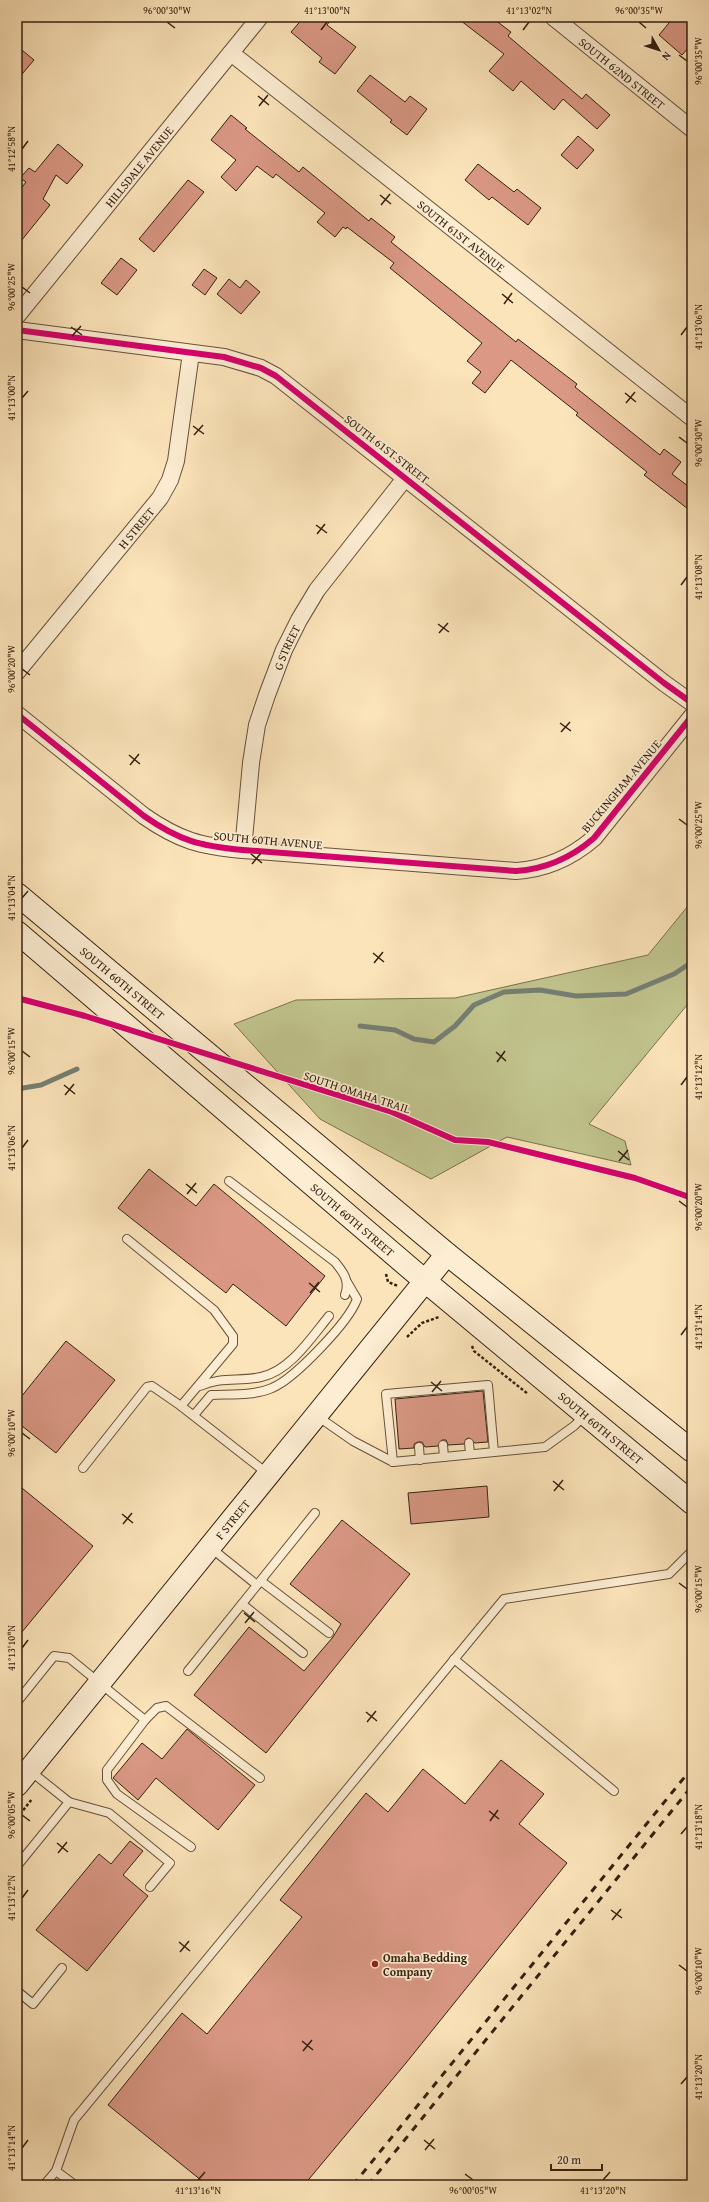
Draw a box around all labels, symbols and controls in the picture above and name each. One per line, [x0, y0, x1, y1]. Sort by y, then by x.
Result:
text: 96°00'30"W [143, 3, 191, 18]
text: 41°13'00"N [304, 3, 350, 18]
text: 41°13'02"N [506, 3, 552, 18]
text: 96°00'35"W [615, 3, 663, 18]
north arrow [639, 30, 679, 70]
street label: SOUTH 62ND STREET [576, 34, 668, 112]
text: 96°00'35"W [691, 37, 706, 85]
street label: HILLSDALE AVENUE [101, 122, 177, 210]
text: 41°12'58"N [4, 126, 19, 172]
street label: SOUTH 61ST AVENUE [414, 196, 509, 275]
text: 96°00'25"W [4, 263, 19, 311]
text: 41°13'06"N [691, 304, 706, 350]
text: 41°13'00"N [4, 375, 19, 421]
street label: SOUTH 61ST STREET [341, 410, 433, 488]
text: 96°00'30"W [691, 419, 706, 467]
street label: H STREET [114, 503, 158, 552]
text: 41°13'08"N [691, 554, 706, 600]
street label: G STREET [269, 621, 304, 672]
text: 96°00'20"W [4, 645, 19, 693]
street label: BUCKINGHAM AVENUE [577, 736, 665, 836]
text: 96°00'25"W [691, 801, 706, 849]
street label: SOUTH 60TH AVENUE [213, 827, 323, 853]
text: 41°13'04"N [4, 875, 19, 921]
street label: SOUTH 60TH STREET [77, 942, 169, 1023]
text: 96°00'15"W [4, 1027, 19, 1075]
text: 41°13'12"N [691, 1054, 706, 1100]
street label: SOUTH OMAHA TRAIL [302, 1067, 413, 1117]
text: 41°13'06"N [4, 1125, 19, 1171]
street label: SOUTH 60TH STREET [307, 1178, 399, 1260]
text: 96°00'20"W [691, 1183, 706, 1231]
text: 41°13'14"N [691, 1304, 706, 1350]
street label: SOUTH 60TH STREET [555, 1387, 647, 1468]
text: 96°00'10"W [4, 1409, 19, 1457]
street label: F STREET [211, 1495, 254, 1543]
text: 96°00'15"W [691, 1565, 706, 1613]
text: 41°13'10"N [4, 1625, 19, 1671]
text: 96°00'05"W [4, 1791, 19, 1839]
text: 41°13'18"N [691, 1804, 706, 1850]
text: 41°13'12"N [4, 1875, 19, 1921]
text: 96°00'10"W [691, 1947, 706, 1995]
place label: Omaha Bedding Company [383, 1949, 468, 1980]
marker: Omaha Bedding Company [370, 1959, 380, 1969]
text: 41°13'20"N [691, 2054, 706, 2100]
text: 41°13'14"N [4, 2125, 19, 2171]
scale bar [551, 2146, 602, 2172]
text: 20 m [557, 2151, 581, 2168]
text: 41°13'16"N [175, 2183, 221, 2198]
text: 96°00'05"W [449, 2183, 497, 2198]
text: 41°13'20"N [580, 2183, 626, 2198]

